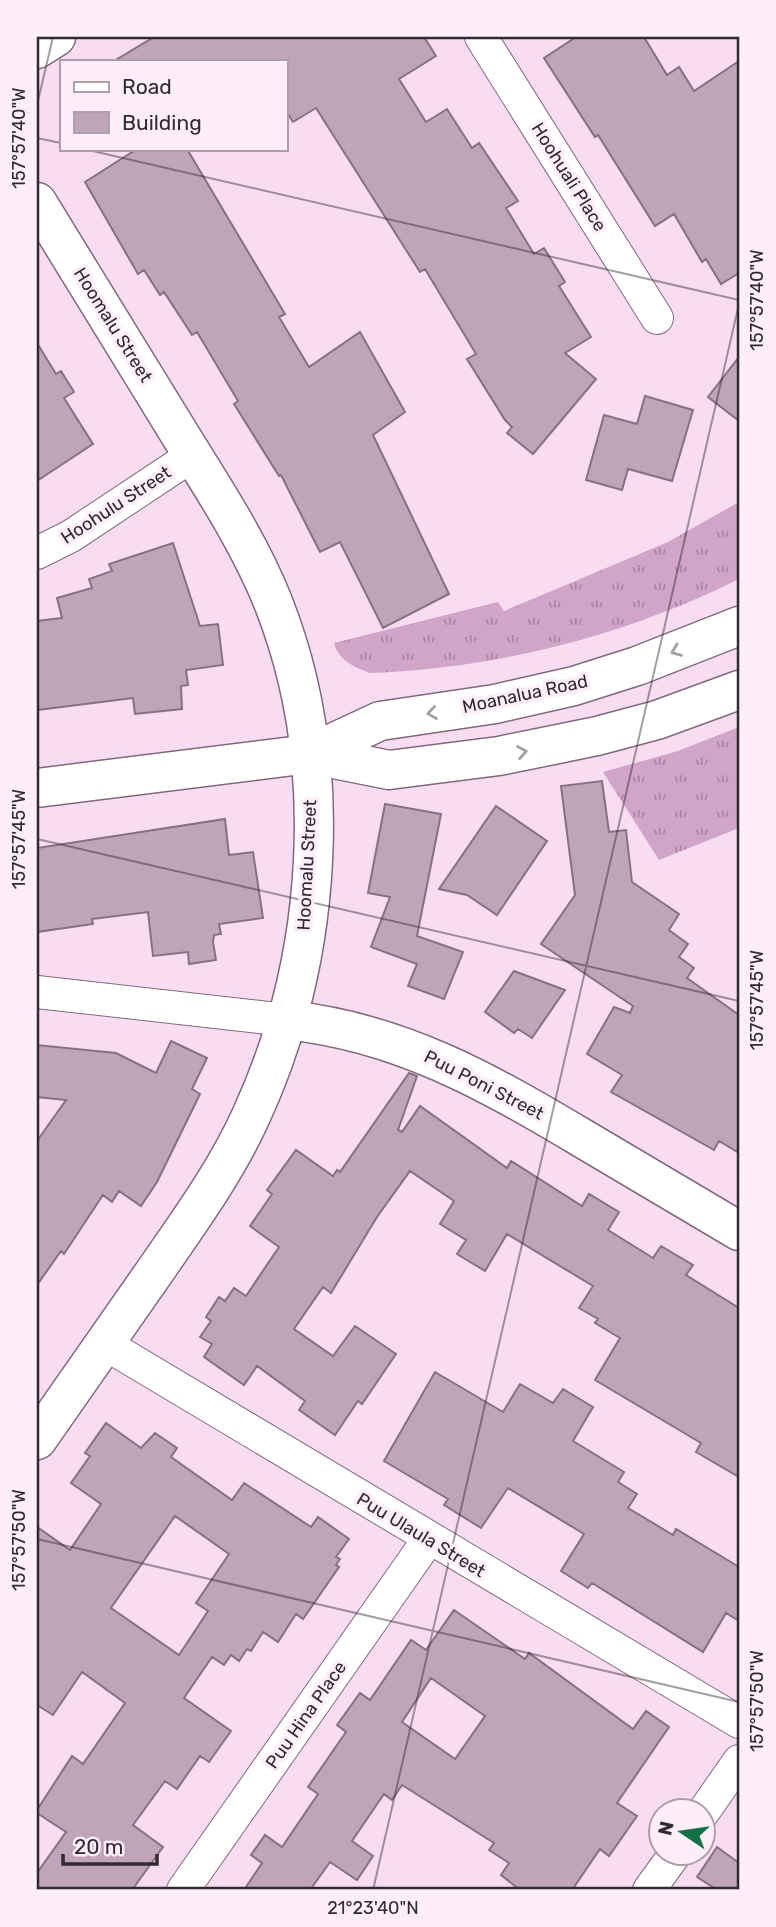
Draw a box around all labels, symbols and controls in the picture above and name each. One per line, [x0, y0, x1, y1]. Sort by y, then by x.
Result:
legend [60, 60, 287, 150]
text: Road [122, 74, 172, 99]
text: 157°57'40"W [8, 87, 30, 189]
text: Building [122, 110, 202, 135]
street label: Hoohuali Place [527, 118, 611, 236]
text: 157°57'40"W [746, 249, 768, 351]
street label: Hoomalu Street [69, 264, 157, 386]
street label: Hoohulu Street [57, 461, 175, 549]
one-way arrow [671, 643, 683, 657]
street label: Moanalua Road [460, 670, 590, 718]
one-way arrow [427, 705, 438, 720]
one-way arrow [516, 745, 527, 760]
text: 157°57'45"W [8, 789, 30, 889]
street label: Hoomalu Street [293, 799, 321, 931]
text: 157°57'45"W [746, 950, 768, 1050]
street label: Puu Poni Street [421, 1045, 547, 1125]
street label: Puu Ulaula Street [353, 1488, 489, 1582]
text: 157°57'50"W [8, 1489, 30, 1591]
text: 157°57'50"W [746, 1650, 768, 1752]
street label: Puu Hina Place [261, 1657, 351, 1773]
north arrow [646, 1798, 716, 1868]
text: N [653, 1819, 679, 1838]
scale bar [63, 1822, 158, 1866]
text: 20 m [74, 1834, 123, 1859]
text: 21°23'40"N [327, 1897, 419, 1919]

